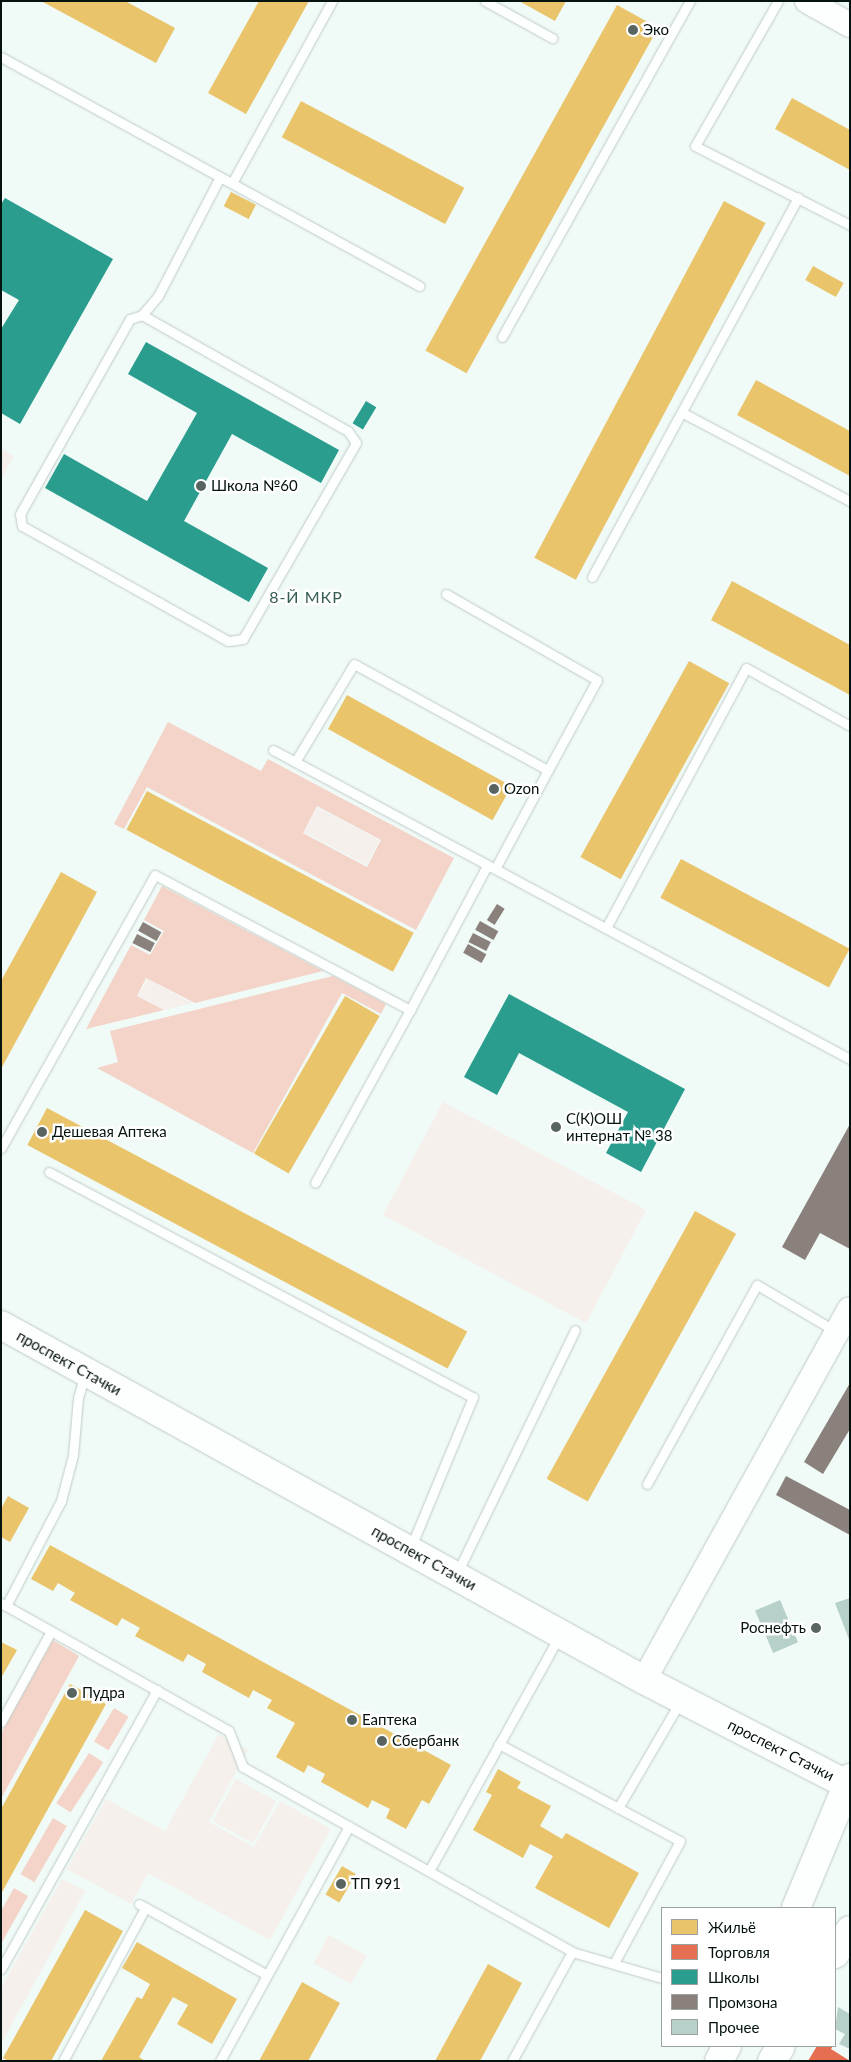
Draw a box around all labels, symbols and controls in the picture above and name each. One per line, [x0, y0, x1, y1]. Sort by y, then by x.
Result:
place label: Эко [643, 21, 669, 39]
marker: Эко [627, 24, 639, 36]
place label: Школа №60 [211, 477, 298, 495]
marker: Школа №60 [195, 480, 207, 492]
district label: 8-Й МКР [268, 587, 344, 607]
place label: Ozon [504, 780, 539, 798]
marker: Ozon [488, 783, 500, 795]
place label: С(К)ОШ интернат № 38 [566, 1109, 672, 1144]
marker: С(К)ОШ интернат № 38 [550, 1121, 562, 1133]
place label: Дешевая Аптека [52, 1123, 167, 1141]
marker: Дешевая Аптека [36, 1126, 48, 1138]
street label: проспект Стачки [14, 1327, 124, 1399]
street label: проспект Стачки [369, 1522, 479, 1594]
place label: Роснефть [740, 1619, 806, 1637]
marker: Роснефть [810, 1622, 822, 1634]
place label: Пудра [82, 1684, 125, 1702]
marker: Пудра [66, 1687, 78, 1699]
place label: Еаптека [362, 1711, 417, 1729]
marker: Еаптека [346, 1714, 358, 1726]
street label: проспект Стачки [725, 1715, 837, 1785]
place label: Сбербанк [392, 1732, 459, 1750]
marker: Сбербанк [376, 1735, 388, 1747]
place label: ТП 991 [351, 1875, 401, 1893]
marker: ТП 991 [335, 1878, 347, 1890]
legend [661, 1907, 836, 2047]
text: Жильё [708, 1918, 756, 1936]
text: Торговля [708, 1943, 770, 1961]
text: Школы [708, 1968, 759, 1986]
text: Промзона [708, 1993, 778, 2011]
text: Прочее [708, 2018, 759, 2036]

